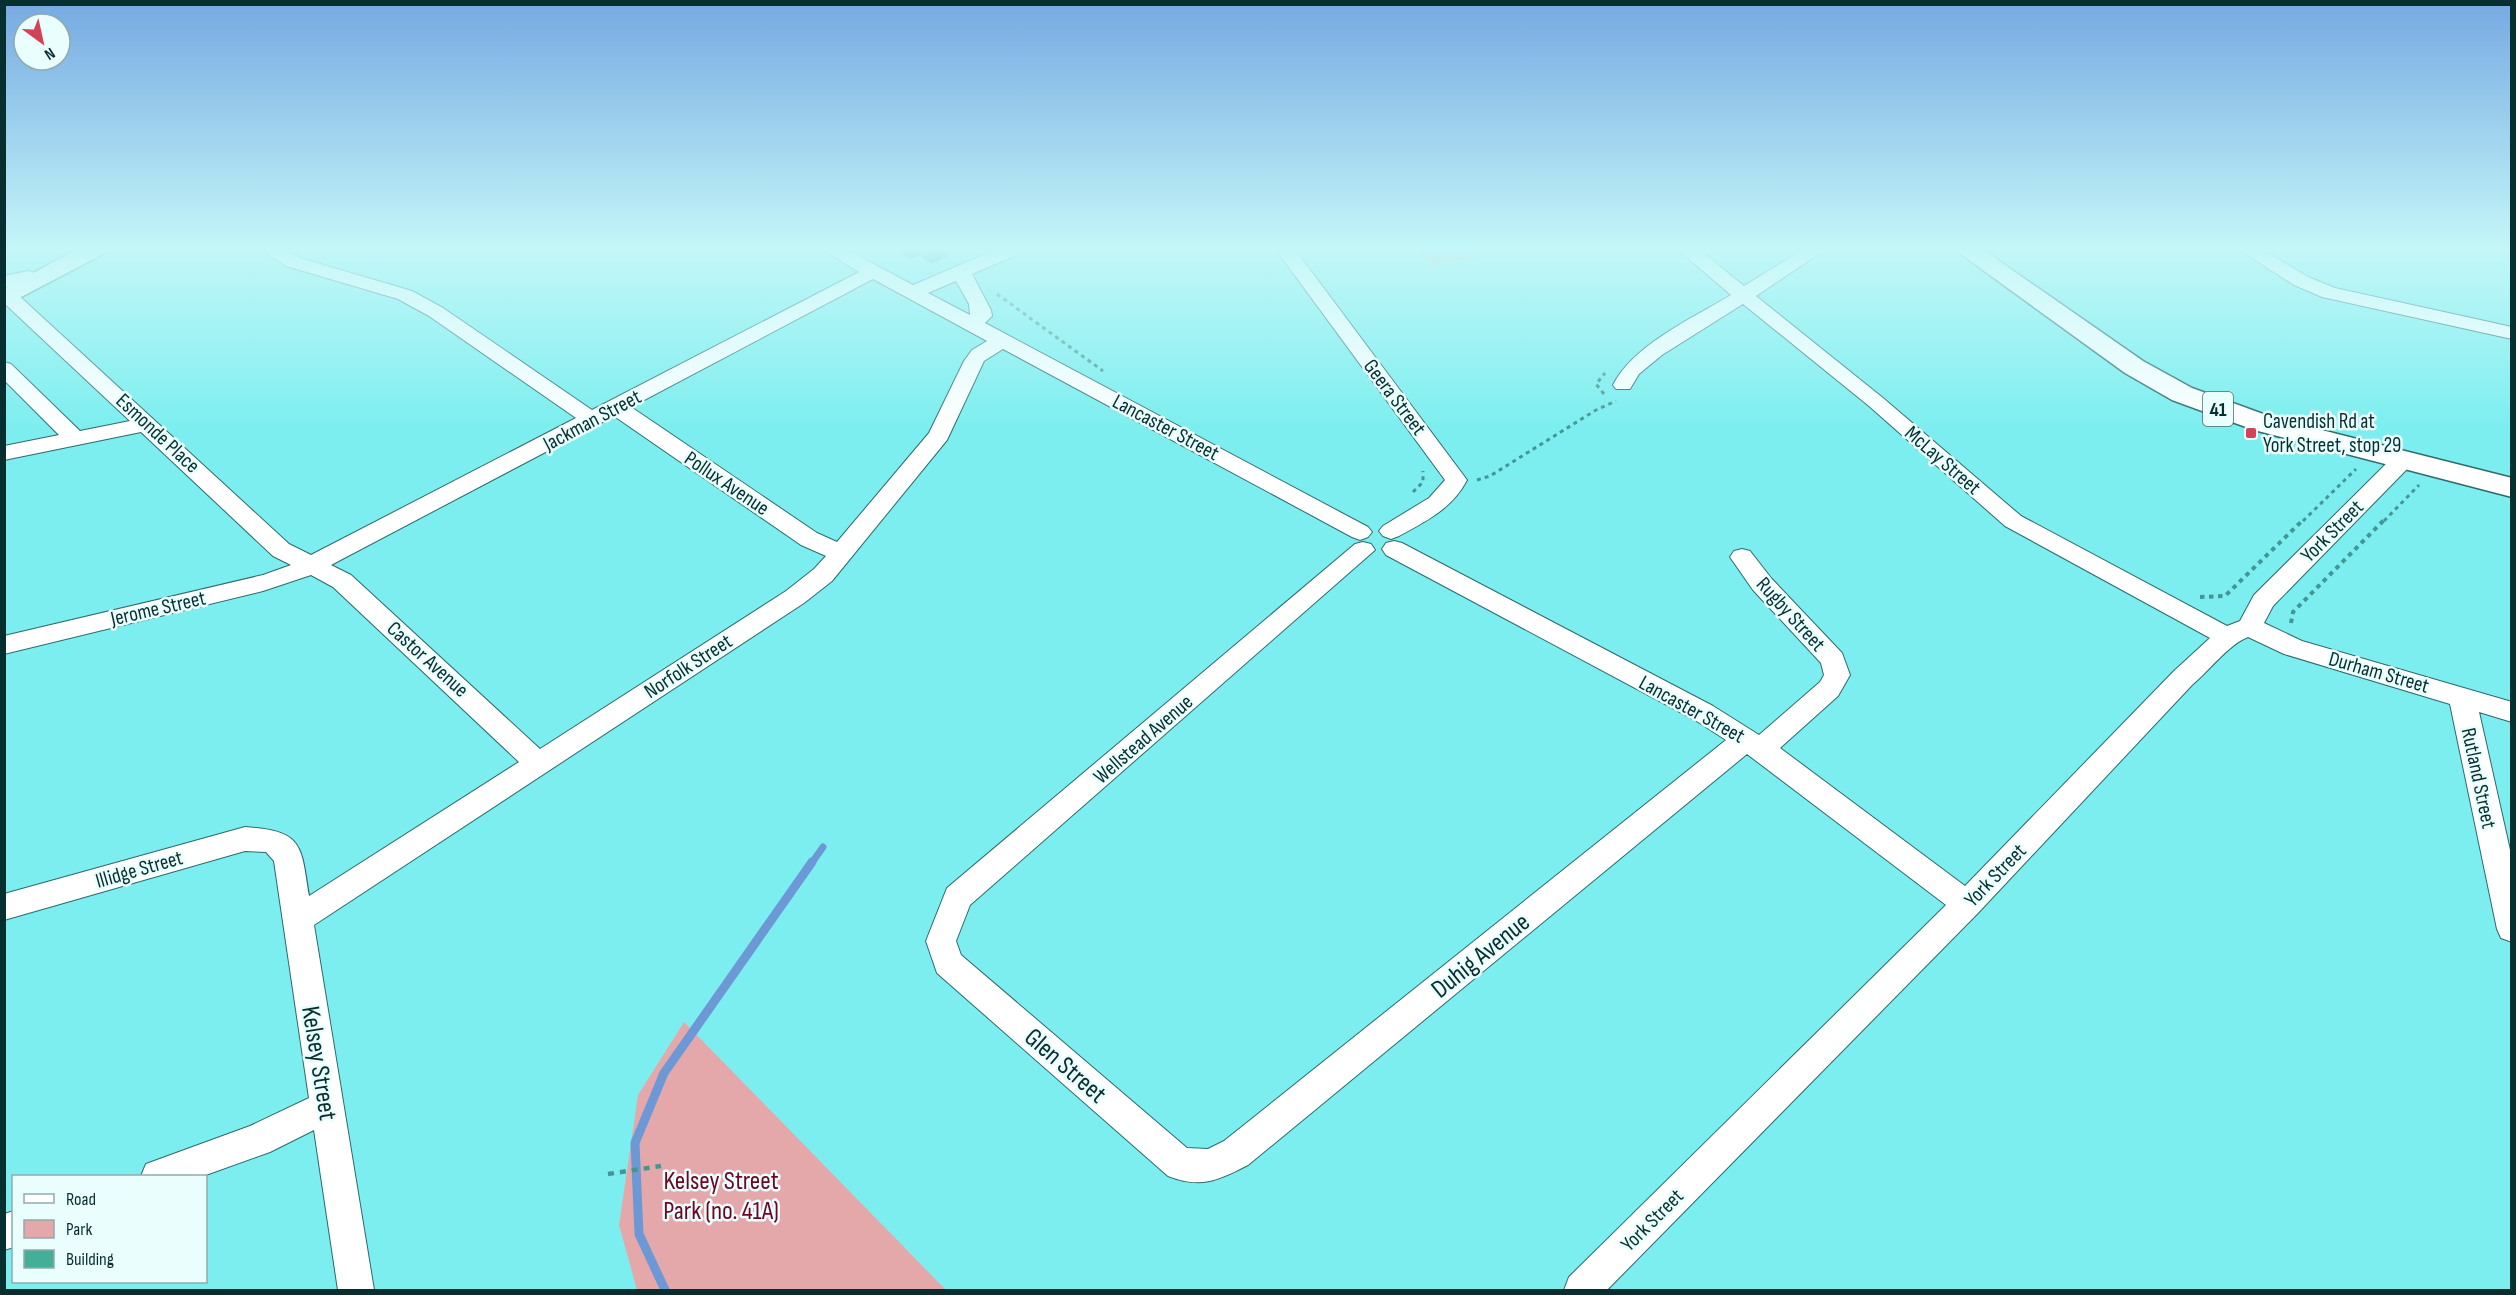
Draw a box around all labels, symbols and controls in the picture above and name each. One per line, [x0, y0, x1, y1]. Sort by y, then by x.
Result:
north arrow [12, 12, 72, 72]
text: N [41, 43, 58, 64]
street label: Geera Street [1358, 354, 1431, 440]
street label: Jackman Street [538, 384, 645, 457]
street label: Esmonde Place [111, 388, 205, 478]
street label: Lancaster Street [1108, 389, 1223, 466]
road number: 41 [2203, 392, 2233, 426]
place label: Cavendish Rd at York Street, stop 29 [2263, 409, 2401, 458]
street label: McLay Street [1900, 421, 1986, 500]
marker: Cavendish Rd at York Street, stop 29 [2244, 426, 2258, 440]
street label: Pollux Avenue [680, 446, 774, 521]
street label: York Street [2296, 495, 2369, 568]
street label: Rugby Street [1751, 572, 1830, 657]
street label: Jerome Street [107, 585, 208, 632]
street label: Castor Avenue [382, 616, 474, 702]
street label: Norfolk Street [640, 629, 737, 704]
street label: Durham Street [2326, 646, 2432, 699]
street label: Lancaster Street [1635, 670, 1749, 749]
street label: Wellstead Avenue [1089, 689, 1198, 789]
street label: Rutland Street [2456, 725, 2501, 831]
street label: York Street [1959, 839, 2031, 912]
street label: Illidge Street [93, 845, 186, 894]
street label: Duhig Avenue [1425, 907, 1536, 1005]
street label: Kelsey Street [294, 1004, 343, 1123]
street label: Glen Street [1018, 1022, 1112, 1110]
park label: Kelsey Street Park (no. 41A) [663, 1166, 779, 1227]
legend [12, 1175, 207, 1283]
street label: York Street [1616, 1184, 1689, 1257]
text: Road [66, 1189, 96, 1210]
text: Park [66, 1219, 92, 1240]
text: Building [66, 1249, 114, 1270]

